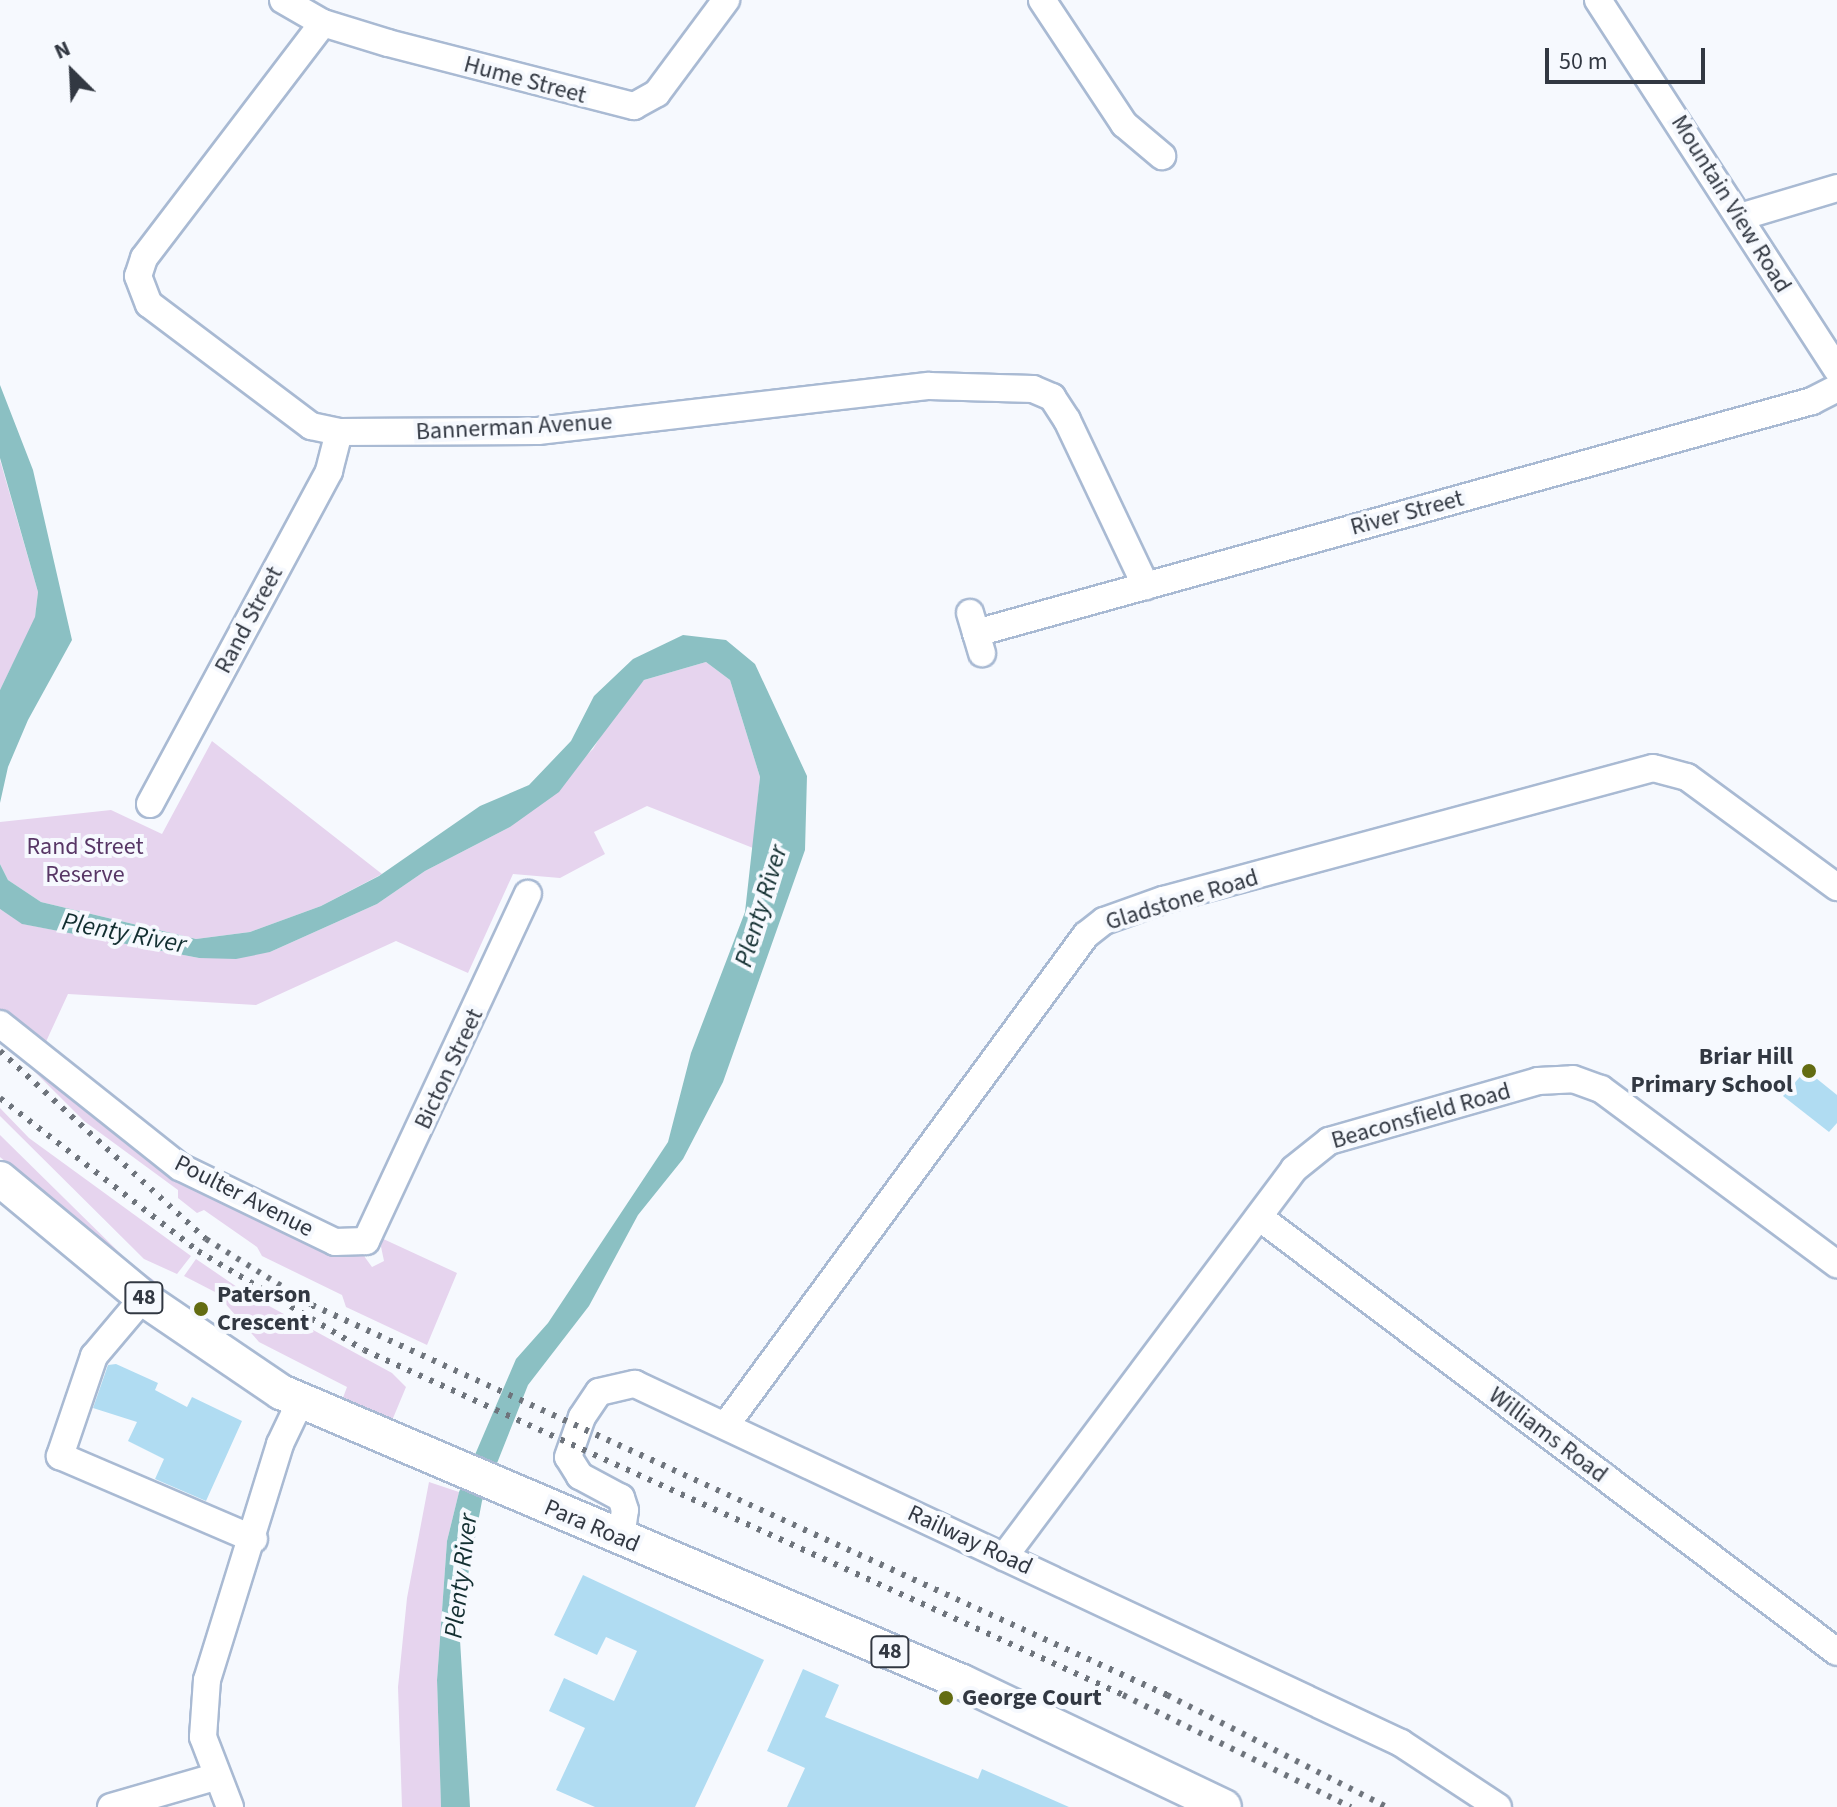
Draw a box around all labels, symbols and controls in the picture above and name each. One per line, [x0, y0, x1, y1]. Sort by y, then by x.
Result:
north arrow [32, 32, 112, 112]
text: N [49, 32, 75, 68]
scale bar [1549, 32, 1709, 82]
text: 50 m [1559, 44, 1608, 79]
street label: Hume Street [461, 50, 589, 110]
street label: Mountain View Road [1665, 110, 1797, 298]
street label: Bannerman Avenue [415, 407, 613, 447]
street label: River Street [1347, 484, 1467, 542]
street label: Rand Street [209, 562, 289, 678]
park label: Rand Street Reserve [26, 833, 144, 889]
water label: Plenty River [728, 841, 794, 971]
street label: Gladstone Road [1102, 863, 1262, 937]
water label: Plenty River [59, 906, 189, 960]
street label: Bicton Street [409, 1004, 489, 1134]
place label: Briar Hill Primary School [1630, 1043, 1793, 1099]
marker: Briar Hill Primary School [1800, 1062, 1818, 1080]
street label: Beaconsfield Road [1328, 1077, 1514, 1155]
street label: Poulter Avenue [170, 1149, 318, 1243]
road number: 48 [124, 1280, 164, 1316]
place label: Paterson Crescent [217, 1281, 311, 1337]
marker: Paterson Crescent [192, 1300, 210, 1318]
street label: Williams Road [1483, 1381, 1613, 1489]
street label: Para Road [540, 1493, 644, 1559]
street label: Railway Road [903, 1499, 1037, 1581]
water label: Plenty River [438, 1512, 484, 1640]
road number: 48 [870, 1634, 910, 1670]
place label: George Court [962, 1684, 1102, 1712]
marker: George Court [937, 1689, 955, 1707]

